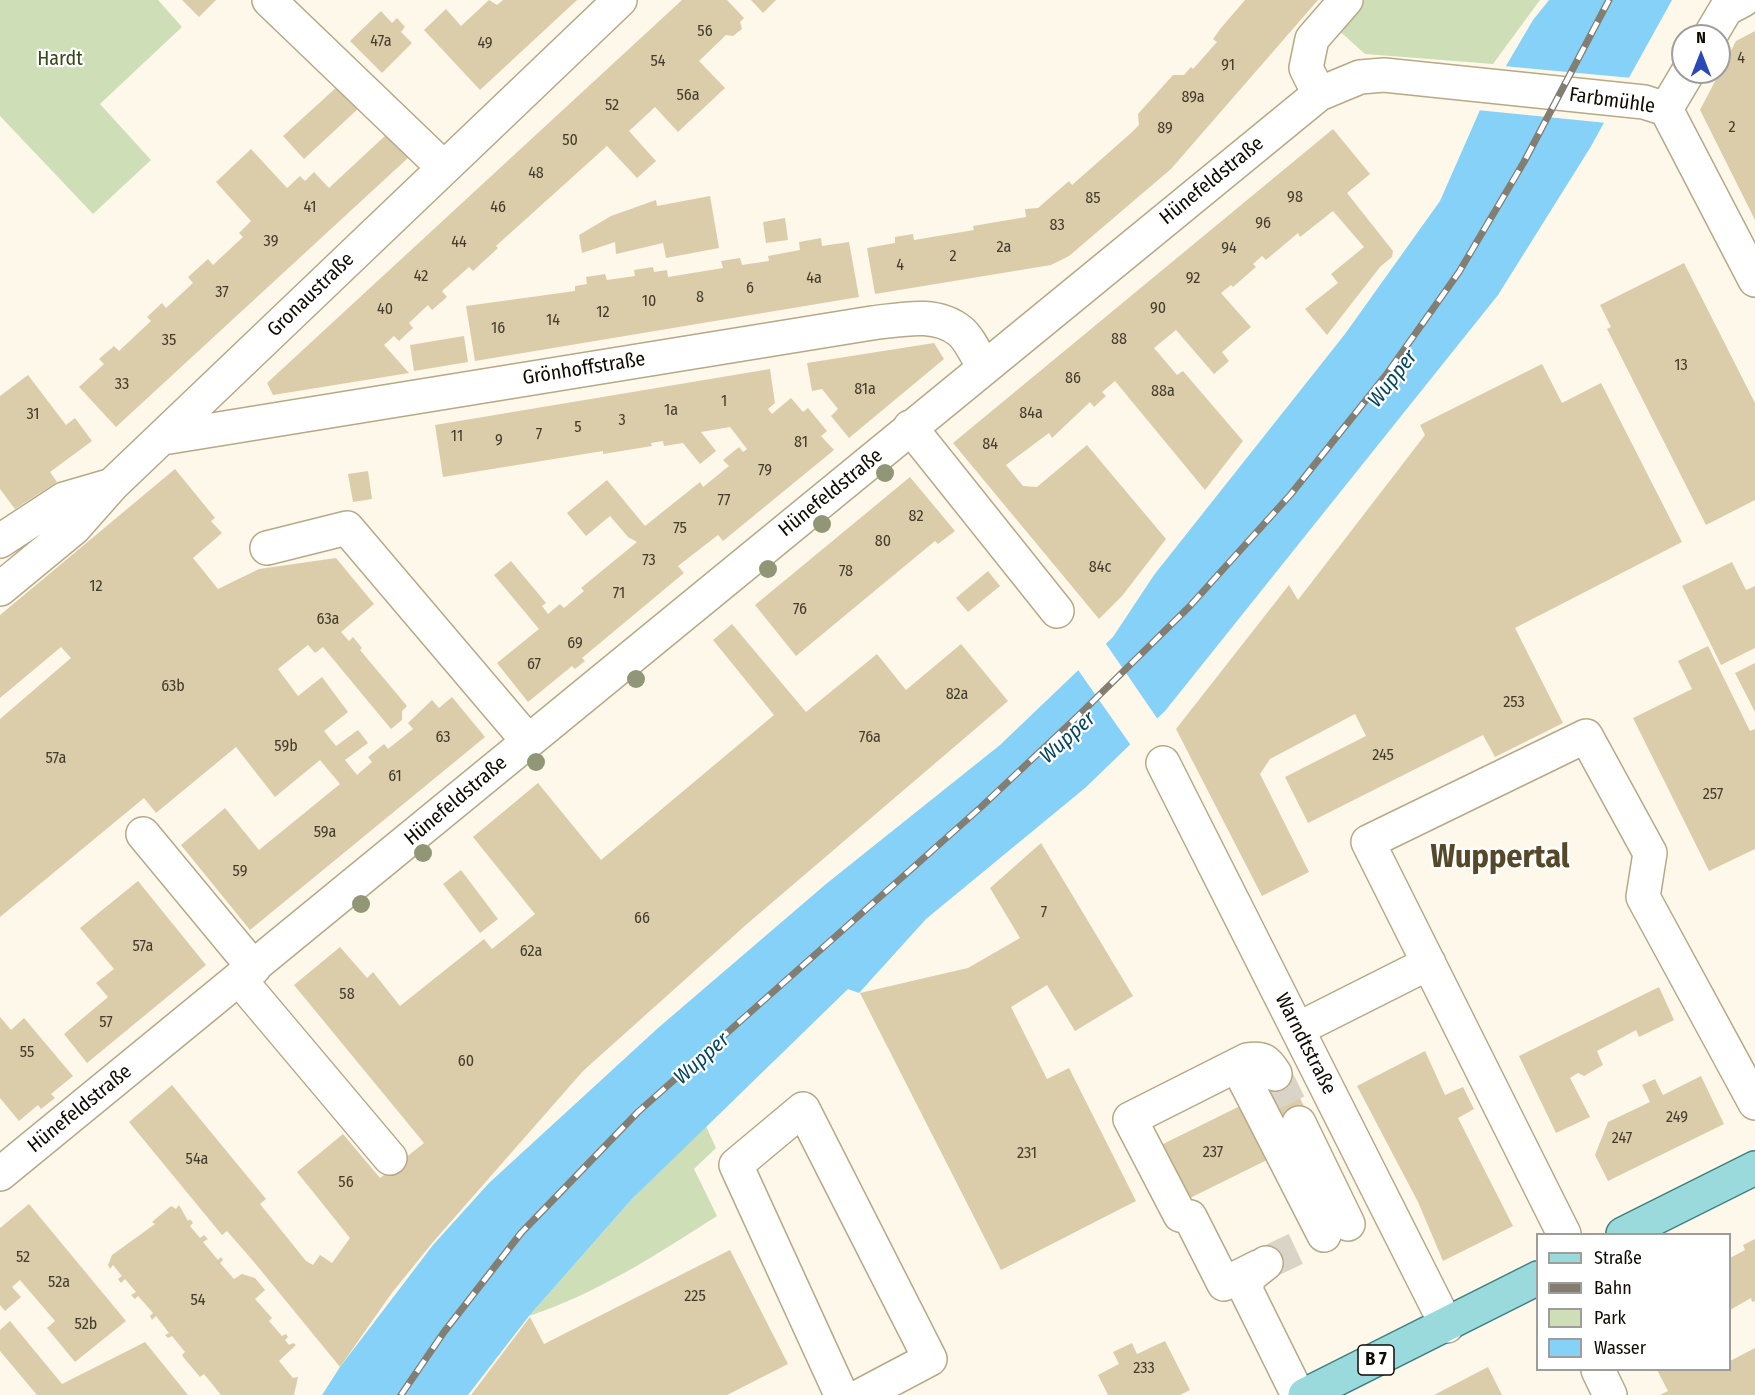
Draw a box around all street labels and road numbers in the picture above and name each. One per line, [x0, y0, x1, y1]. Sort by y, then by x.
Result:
street label: Farbmühle [1568, 83, 1656, 119]
street label: Hünefeldstraße [1155, 132, 1269, 230]
street label: Gronaustraße [263, 248, 359, 342]
street label: Grönhoffstraße [521, 347, 647, 391]
street label: Hünefeldstraße [774, 444, 888, 542]
street label: Hünefeldstraße [400, 751, 512, 851]
street label: Warndtstraße [1269, 989, 1341, 1099]
street label: Hünefeldstraße [23, 1060, 137, 1158]
road number: B 7 [1358, 1345, 1394, 1375]

